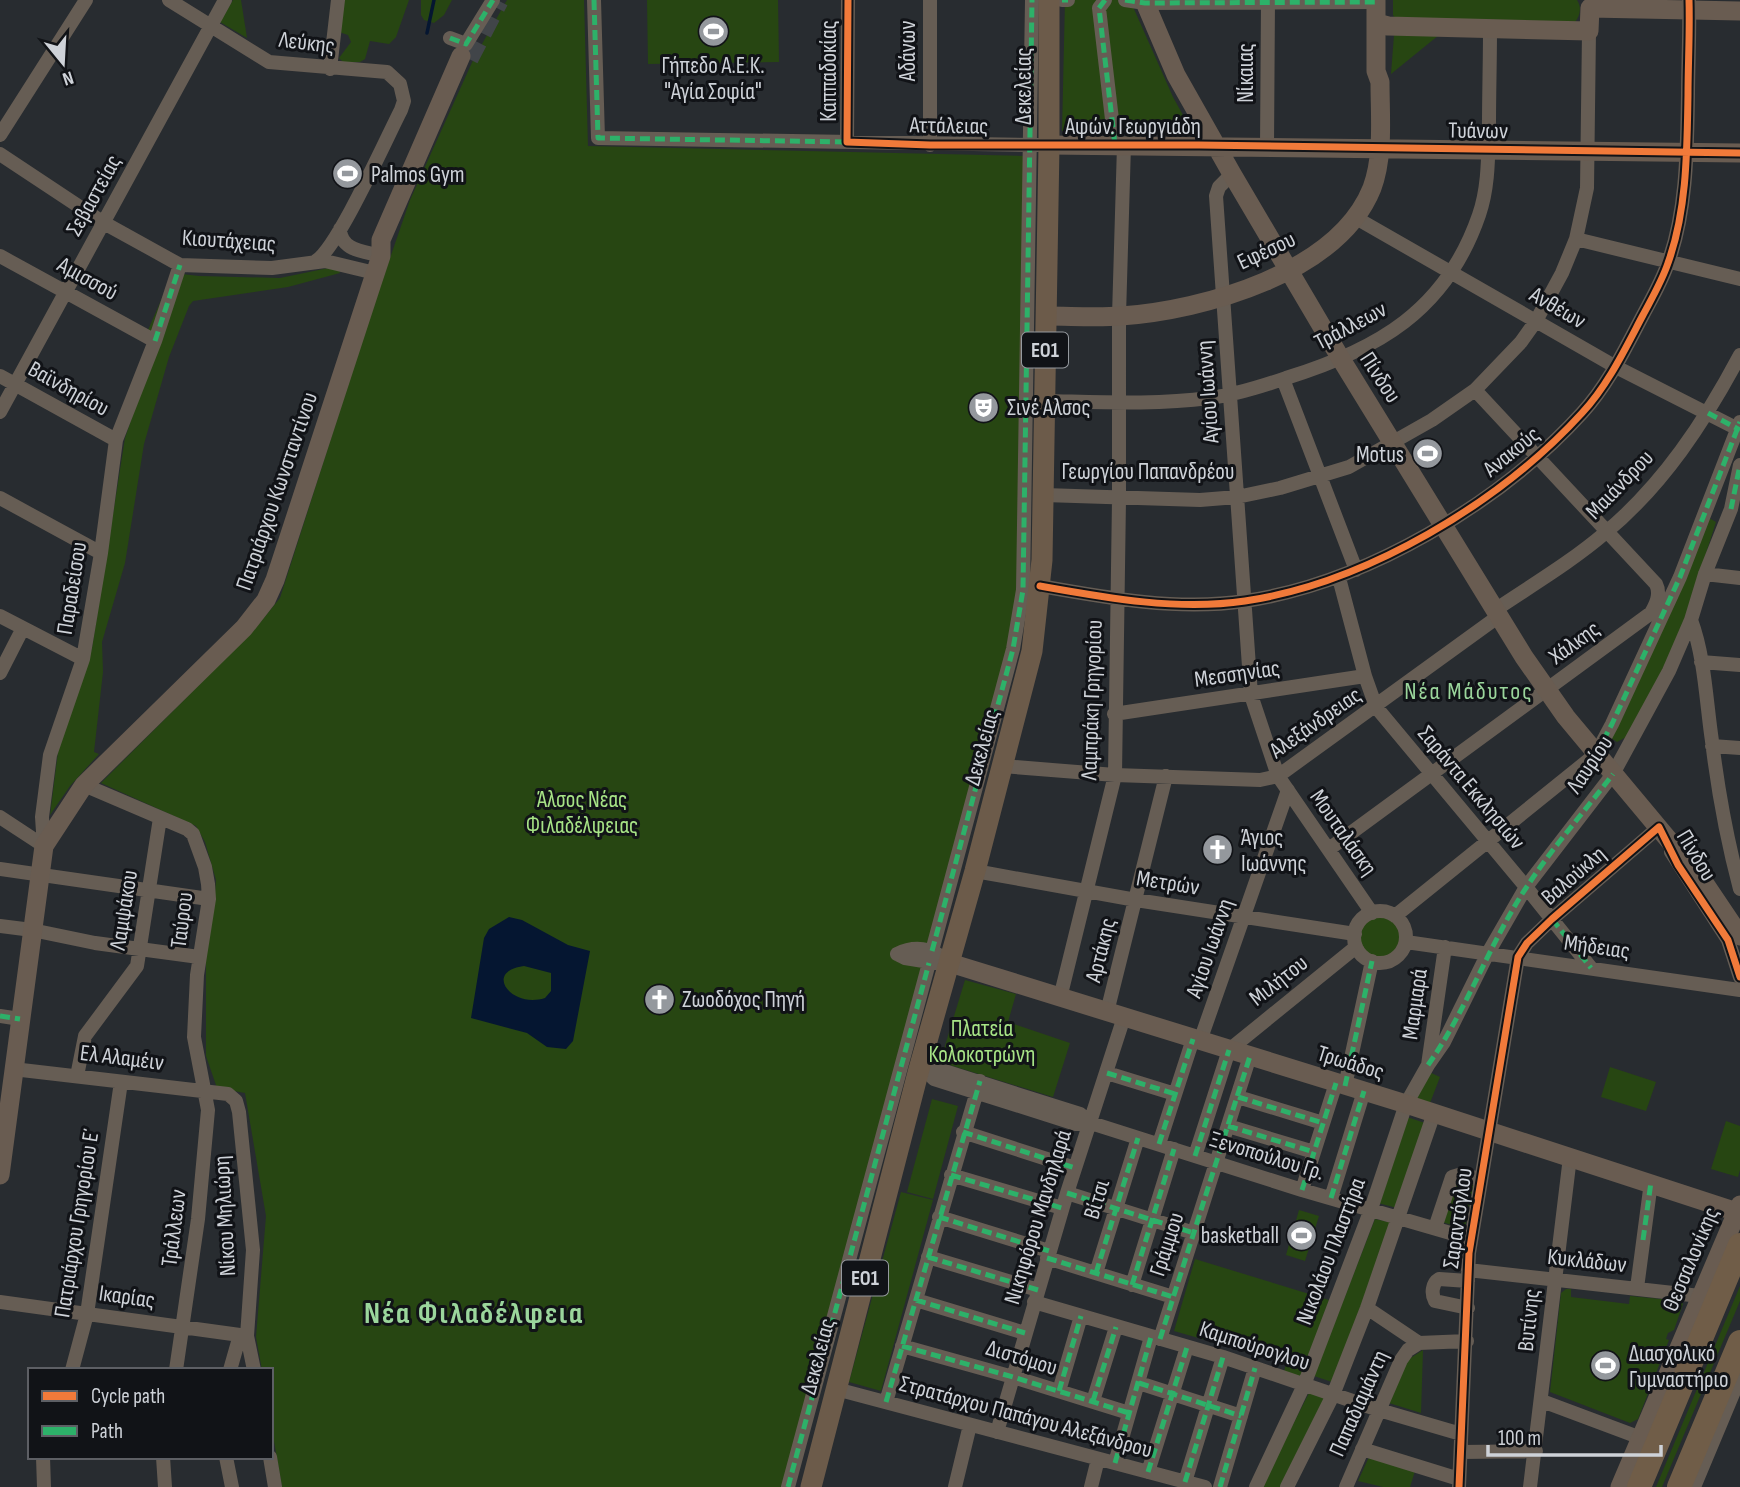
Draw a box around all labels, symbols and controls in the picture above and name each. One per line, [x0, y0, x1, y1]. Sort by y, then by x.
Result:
sports icon: Γήπεδο Α.Ε.Κ. "Αγία Σοφία" [696, 14, 730, 48]
street label: Καππαδοκίας [815, 20, 843, 122]
street label: Αδάνων [894, 21, 922, 82]
street label: Λεύκης [276, 26, 336, 60]
north arrow [28, 28, 98, 98]
street label: Νίκαιας [1232, 43, 1260, 103]
street label: Δεκελείας [1010, 47, 1038, 125]
place label: Γήπεδο Α.Ε.Κ. "Αγία Σοφία" [661, 52, 765, 106]
text: N [59, 65, 76, 90]
street label: Αττάλειας [908, 111, 988, 141]
street label: Αφών. Γεωργιάδη [1064, 113, 1201, 141]
street label: Τυάνων [1448, 116, 1508, 146]
street label: Σεβαστείας [60, 150, 128, 241]
sports icon: Palmos Gym [331, 157, 365, 191]
place label: Palmos Gym [371, 161, 465, 189]
street label: Κιουτάχειας [181, 224, 277, 258]
street label: Εφέσου [1233, 225, 1300, 276]
street label: Αμισσού [52, 250, 123, 307]
street label: Ανθέων [1524, 280, 1590, 335]
street label: Τράλλεων [1310, 295, 1391, 356]
road number: ΕΟ1 [1022, 332, 1068, 368]
street label: Αγίου Ιωάννη [1190, 340, 1226, 445]
street label: Πίνδου [1353, 347, 1407, 408]
street label: Βαϊνδηρίου [23, 355, 114, 423]
street label: Πατριάρχου Κωνσταντίνου [230, 389, 324, 594]
theatre icon: Σινέ Αλσος [967, 390, 1001, 424]
place label: Σινέ Αλσος [1007, 394, 1090, 422]
street label: Ανακούς [1477, 420, 1546, 484]
sports icon: Motus [1410, 437, 1444, 471]
place label: Motus [1356, 441, 1404, 469]
street label: Μαιάνδρου [1580, 444, 1660, 525]
street label: Γεωργίου Παπανδρέου [1061, 458, 1235, 486]
street label: Παραδείσου [51, 540, 93, 636]
street label: Χάλκης [1543, 615, 1606, 671]
street label: Λαμπράκη Γρηγορίου [1075, 619, 1109, 782]
street label: Μεσσηνίας [1193, 654, 1282, 694]
district label: Νέα Μάδυτος [1404, 677, 1534, 706]
street label: Αλεξάνδρειας [1263, 681, 1367, 765]
street label: Δεκελείας [958, 706, 1005, 788]
street label: Σαράντα Εκκλησιών [1412, 720, 1531, 855]
street label: Λαυρίου [1560, 730, 1619, 800]
street label: Μουταλάσκη [1303, 784, 1383, 881]
park label: Άλσος Νέας Φιλαδέλφειας [526, 786, 638, 840]
place label: Άγιος Ιωάννης [1241, 824, 1307, 878]
street label: Πίνδου [1670, 825, 1722, 886]
church icon: Άγιος Ιωάννης [1201, 833, 1235, 867]
street label: Βαλούκλη [1536, 840, 1612, 911]
street label: Μετρών [1134, 864, 1201, 902]
street label: Λαμψάκου [104, 868, 144, 953]
street label: Ταύρου [165, 891, 199, 950]
street label: Αγίου Ιωάννη [1180, 895, 1240, 1003]
street label: Αρτάκης [1079, 915, 1122, 986]
street label: Μήδειας [1562, 929, 1632, 965]
street label: Μιλήτου [1244, 949, 1313, 1012]
street label: Μαρμαρά [1396, 967, 1434, 1041]
church icon: Ζωοδόχος Πηγή [642, 982, 676, 1016]
place label: Ζωοδόχος Πηγή [682, 986, 805, 1014]
park label: Πλατεία Κολοκοτρώνη [929, 1015, 1035, 1069]
street label: Ελ Αλαμέιν [78, 1039, 165, 1077]
street label: Τρωάδος [1314, 1040, 1388, 1086]
street label: Ξενoπούλου Γρ. [1206, 1125, 1327, 1187]
street label: Νικηφόρου Μανδηλαρά [998, 1126, 1078, 1308]
street label: Πατριάρχου Γρηγορίου Ε΄ [48, 1127, 106, 1320]
street label: Νίκου Μηλιώρη [208, 1155, 242, 1277]
street label: Σαραντόγλου [1437, 1166, 1479, 1270]
street label: Νικολάου Πλαστήρα [1290, 1174, 1372, 1329]
street label: Βίτσι [1078, 1176, 1116, 1223]
street label: Τράλλεων [155, 1188, 193, 1268]
street label: Θεσσαλονίκης [1656, 1203, 1725, 1316]
street label: Γράμμου [1144, 1209, 1190, 1280]
sports icon: basketball [1285, 1218, 1319, 1252]
place label: basketball [1201, 1222, 1279, 1250]
street label: Κυκλάδων [1546, 1243, 1628, 1279]
road number: ΕΟ1 [842, 1260, 888, 1296]
street label: Ικαρίας [97, 1279, 157, 1315]
street label: Βυτίνης [1512, 1288, 1546, 1353]
district label: Νέα Φιλαδέλφεια [364, 1296, 584, 1332]
street label: Δεκελείας [794, 1315, 841, 1397]
street label: Καμπούρογλου [1196, 1315, 1314, 1377]
street label: Διστόμου [983, 1334, 1061, 1382]
place label: Διασχολικό Γυμναστήριο [1629, 1340, 1729, 1394]
street label: Παπαδιαμάντη [1323, 1346, 1395, 1461]
sports icon: Διασχολικό Γυμναστήριο [1589, 1349, 1623, 1383]
legend [28, 1368, 273, 1459]
street label: Στρατάρχου Παπάγου Αλεξάνδρου [896, 1370, 1155, 1464]
text: Cycle path [91, 1384, 165, 1409]
scale bar [1488, 1414, 1661, 1458]
text: Path [91, 1419, 123, 1444]
text: 100 m [1498, 1426, 1541, 1451]

